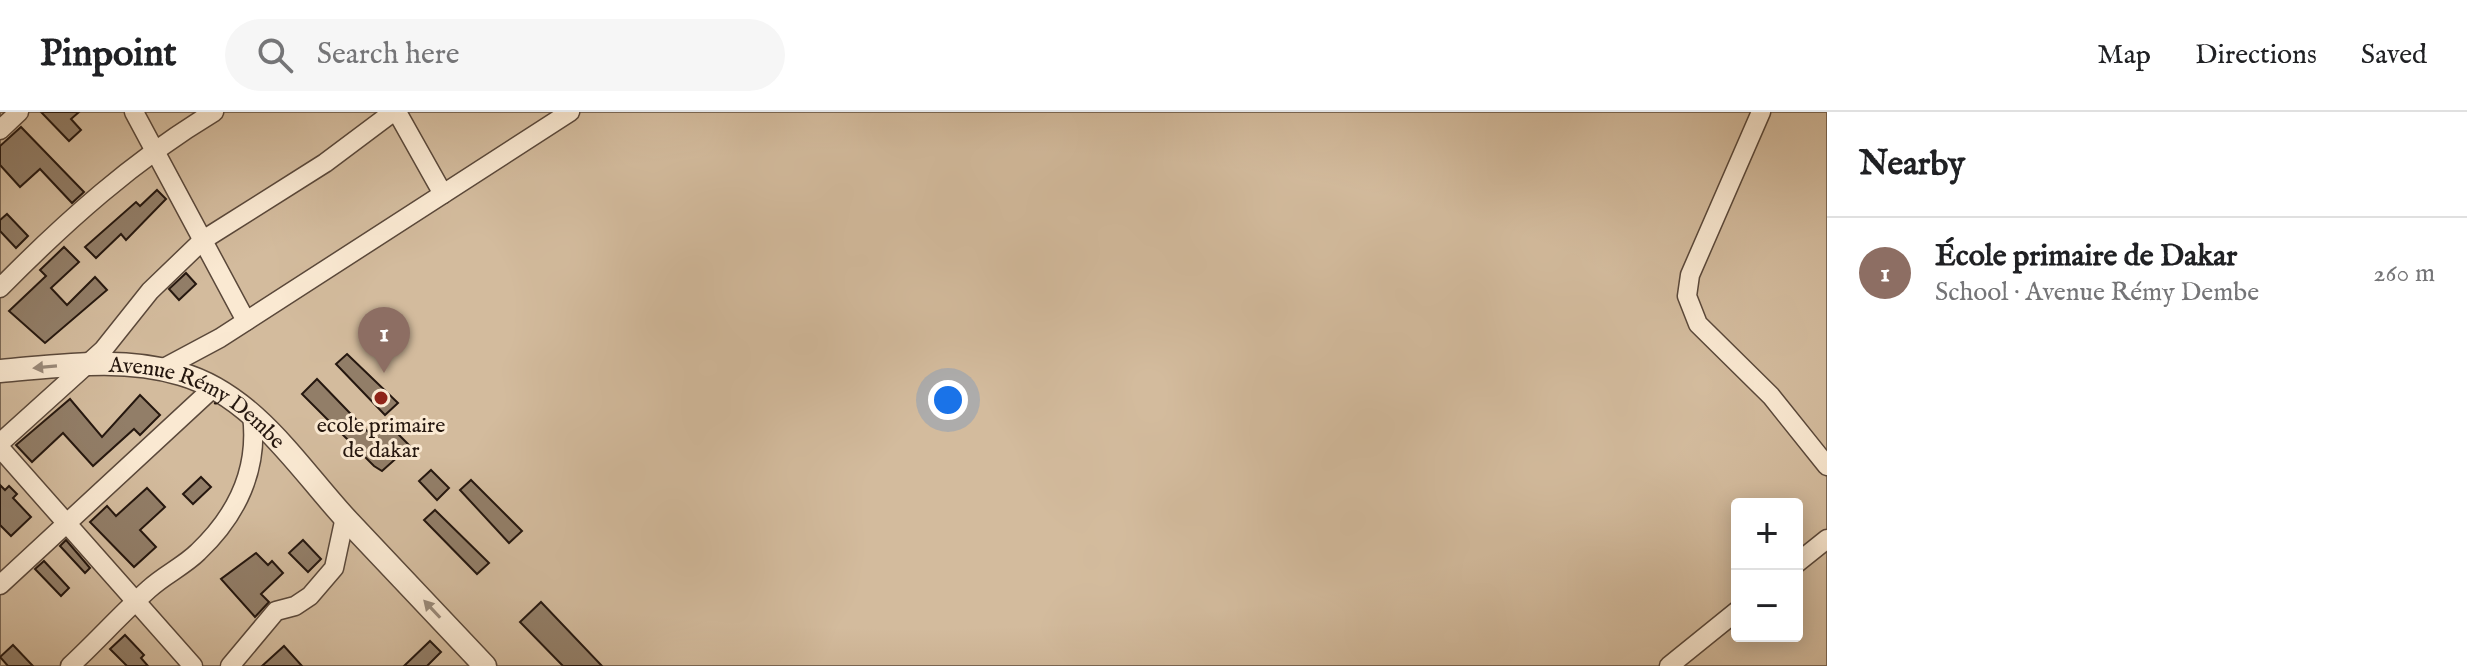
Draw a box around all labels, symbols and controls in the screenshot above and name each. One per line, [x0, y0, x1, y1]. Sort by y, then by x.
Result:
search box [225, 19, 785, 91]
text: Pinpoint [40, 31, 177, 79]
icon: search [253, 33, 297, 77]
text: Search here [317, 36, 460, 74]
text: Map [2097, 38, 2151, 73]
text: Directions [2195, 38, 2317, 73]
text: Saved [2361, 38, 2427, 73]
text: Nearby [1859, 143, 1965, 186]
text: École primaire de Dakar [1935, 238, 2237, 276]
text: 1 [1880, 257, 1890, 290]
text: 260 m [2373, 257, 2435, 290]
text: School · Avenue Rémy Dembe [1935, 276, 2259, 309]
pin: 1 [358, 307, 410, 373]
street label: Avenue Rémy Dembe [107, 352, 291, 455]
one-way arrow [33, 361, 58, 374]
your location [928, 380, 968, 420]
marker: ecole primaire de dakar [372, 389, 390, 407]
place label: ecole primaire de dakar [317, 412, 445, 465]
map controls [1731, 498, 1803, 642]
button: + [1731, 498, 1803, 570]
button: − [1731, 570, 1803, 642]
one-way arrow [423, 600, 441, 619]

